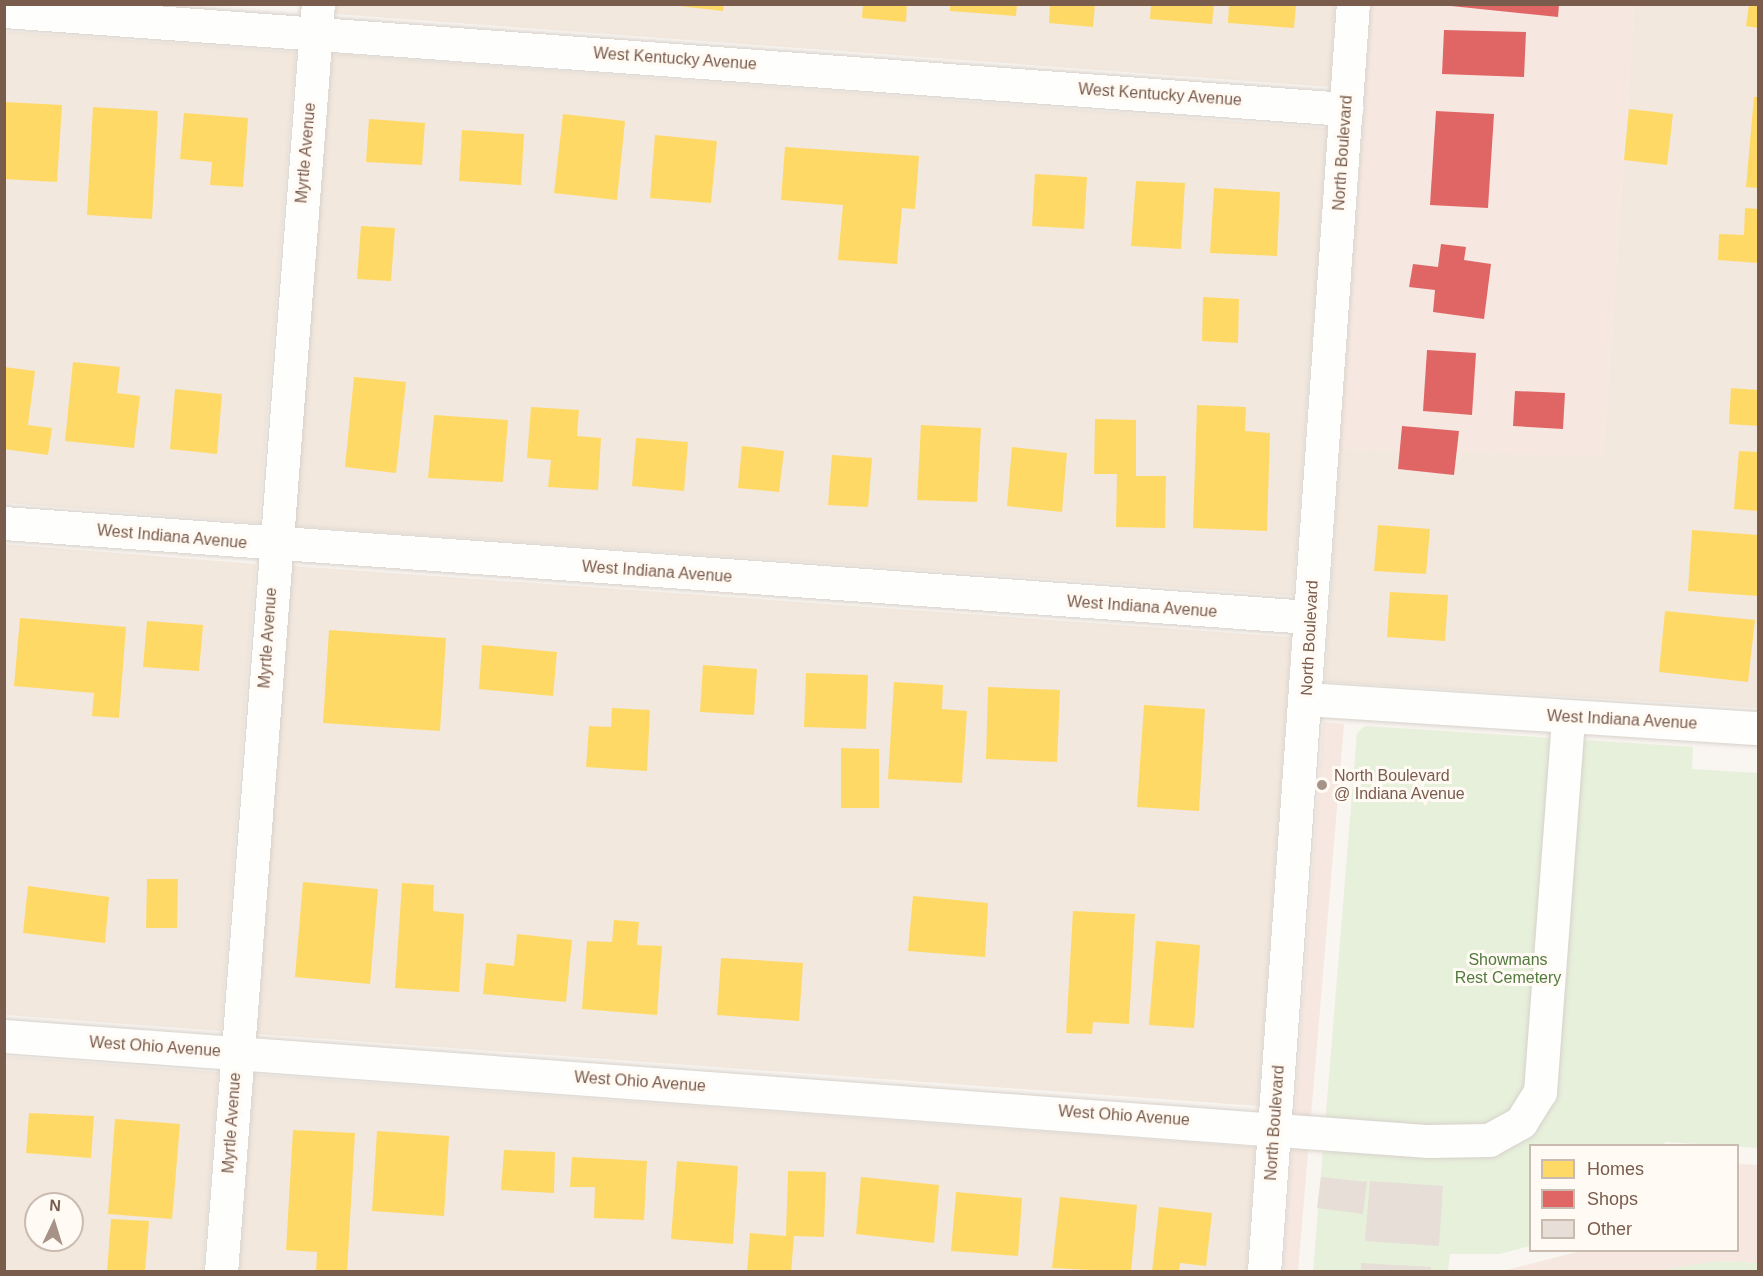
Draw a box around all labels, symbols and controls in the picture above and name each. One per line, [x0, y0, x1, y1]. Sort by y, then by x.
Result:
street label: West Kentucky Avenue [592, 44, 758, 74]
street label: West Kentucky Avenue [1077, 80, 1243, 110]
street label: North Boulevard [1329, 95, 1357, 211]
street label: Myrtle Avenue [292, 101, 320, 205]
street label: West Indiana Avenue [96, 521, 248, 553]
street label: West Indiana Avenue [581, 557, 733, 587]
street label: North Boulevard [1297, 580, 1323, 696]
street label: Myrtle Avenue [255, 586, 281, 690]
street label: West Indiana Avenue [1066, 592, 1218, 622]
street label: West Indiana Avenue [1546, 706, 1698, 734]
place label: North Boulevard @ Indiana Avenue [1334, 766, 1466, 804]
marker: North Boulevard @ Indiana Avenue [1315, 778, 1329, 792]
park label: Showmans Rest Cemetery [1455, 950, 1561, 988]
street label: West Ohio Avenue [88, 1033, 222, 1061]
street label: North Boulevard [1261, 1065, 1289, 1181]
street label: West Ohio Avenue [573, 1068, 707, 1096]
street label: Myrtle Avenue [219, 1071, 245, 1175]
street label: West Ohio Avenue [1057, 1102, 1191, 1130]
legend [1529, 1144, 1739, 1252]
text: Homes [1587, 1159, 1644, 1179]
text: Shops [1587, 1189, 1638, 1209]
north arrow [24, 1192, 84, 1252]
text: N [49, 1197, 62, 1214]
text: Other [1587, 1219, 1632, 1239]

